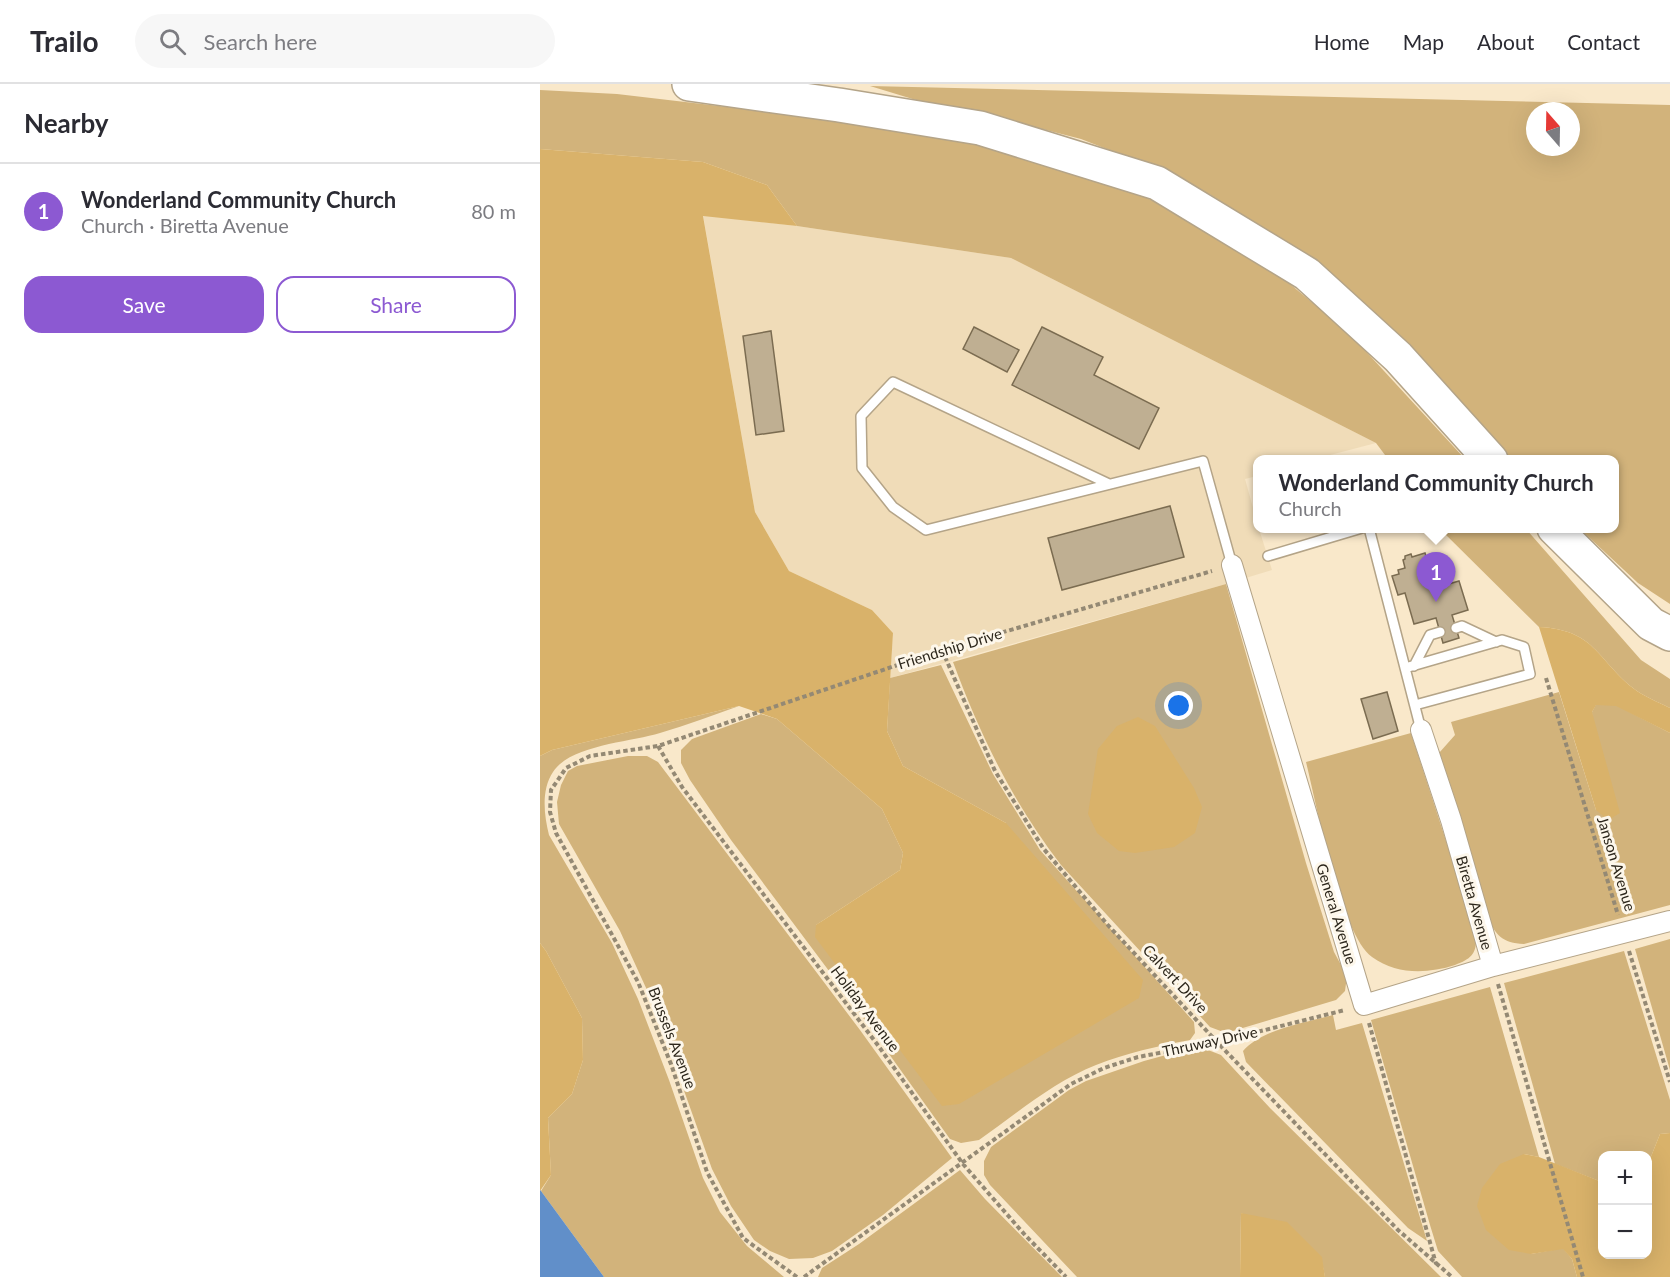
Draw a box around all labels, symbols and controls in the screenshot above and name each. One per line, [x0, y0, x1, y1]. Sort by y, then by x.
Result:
search box [135, 14, 555, 68]
text: Trailo [30, 24, 99, 58]
icon: search [156, 25, 189, 58]
text: Search here [204, 28, 317, 55]
text: Home [1314, 29, 1370, 54]
text: Map [1403, 29, 1444, 54]
text: About [1477, 29, 1534, 54]
text: Contact [1567, 29, 1640, 54]
north arrow [1526, 102, 1580, 156]
text: Nearby [24, 107, 109, 139]
text: Wonderland Community Church [81, 186, 396, 213]
text: 1 [38, 199, 49, 223]
text: 80 m [471, 199, 516, 223]
text: Church · Biretta Avenue [81, 213, 289, 237]
button: Save [24, 276, 264, 333]
button: Share [276, 276, 516, 333]
popup [1253, 455, 1619, 533]
text: Wonderland Community Church [1278, 469, 1594, 496]
text: Church [1278, 496, 1342, 520]
pin: 1 [1416, 552, 1456, 602]
street label: Friendship Drive [895, 624, 1004, 672]
your location [1164, 691, 1193, 720]
street label: Janson Avenue [1594, 814, 1640, 913]
street label: Biretta Avenue [1453, 854, 1497, 952]
street label: General Avenue [1313, 861, 1361, 966]
street label: Calvert Drive [1140, 940, 1212, 1016]
street label: Holiday Avenue [828, 962, 904, 1055]
street label: Brussels Avenue [645, 984, 701, 1091]
street label: Thruway Drive [1161, 1022, 1259, 1060]
map controls [1598, 1151, 1652, 1259]
button: + [1598, 1151, 1652, 1205]
button: − [1598, 1205, 1652, 1259]

